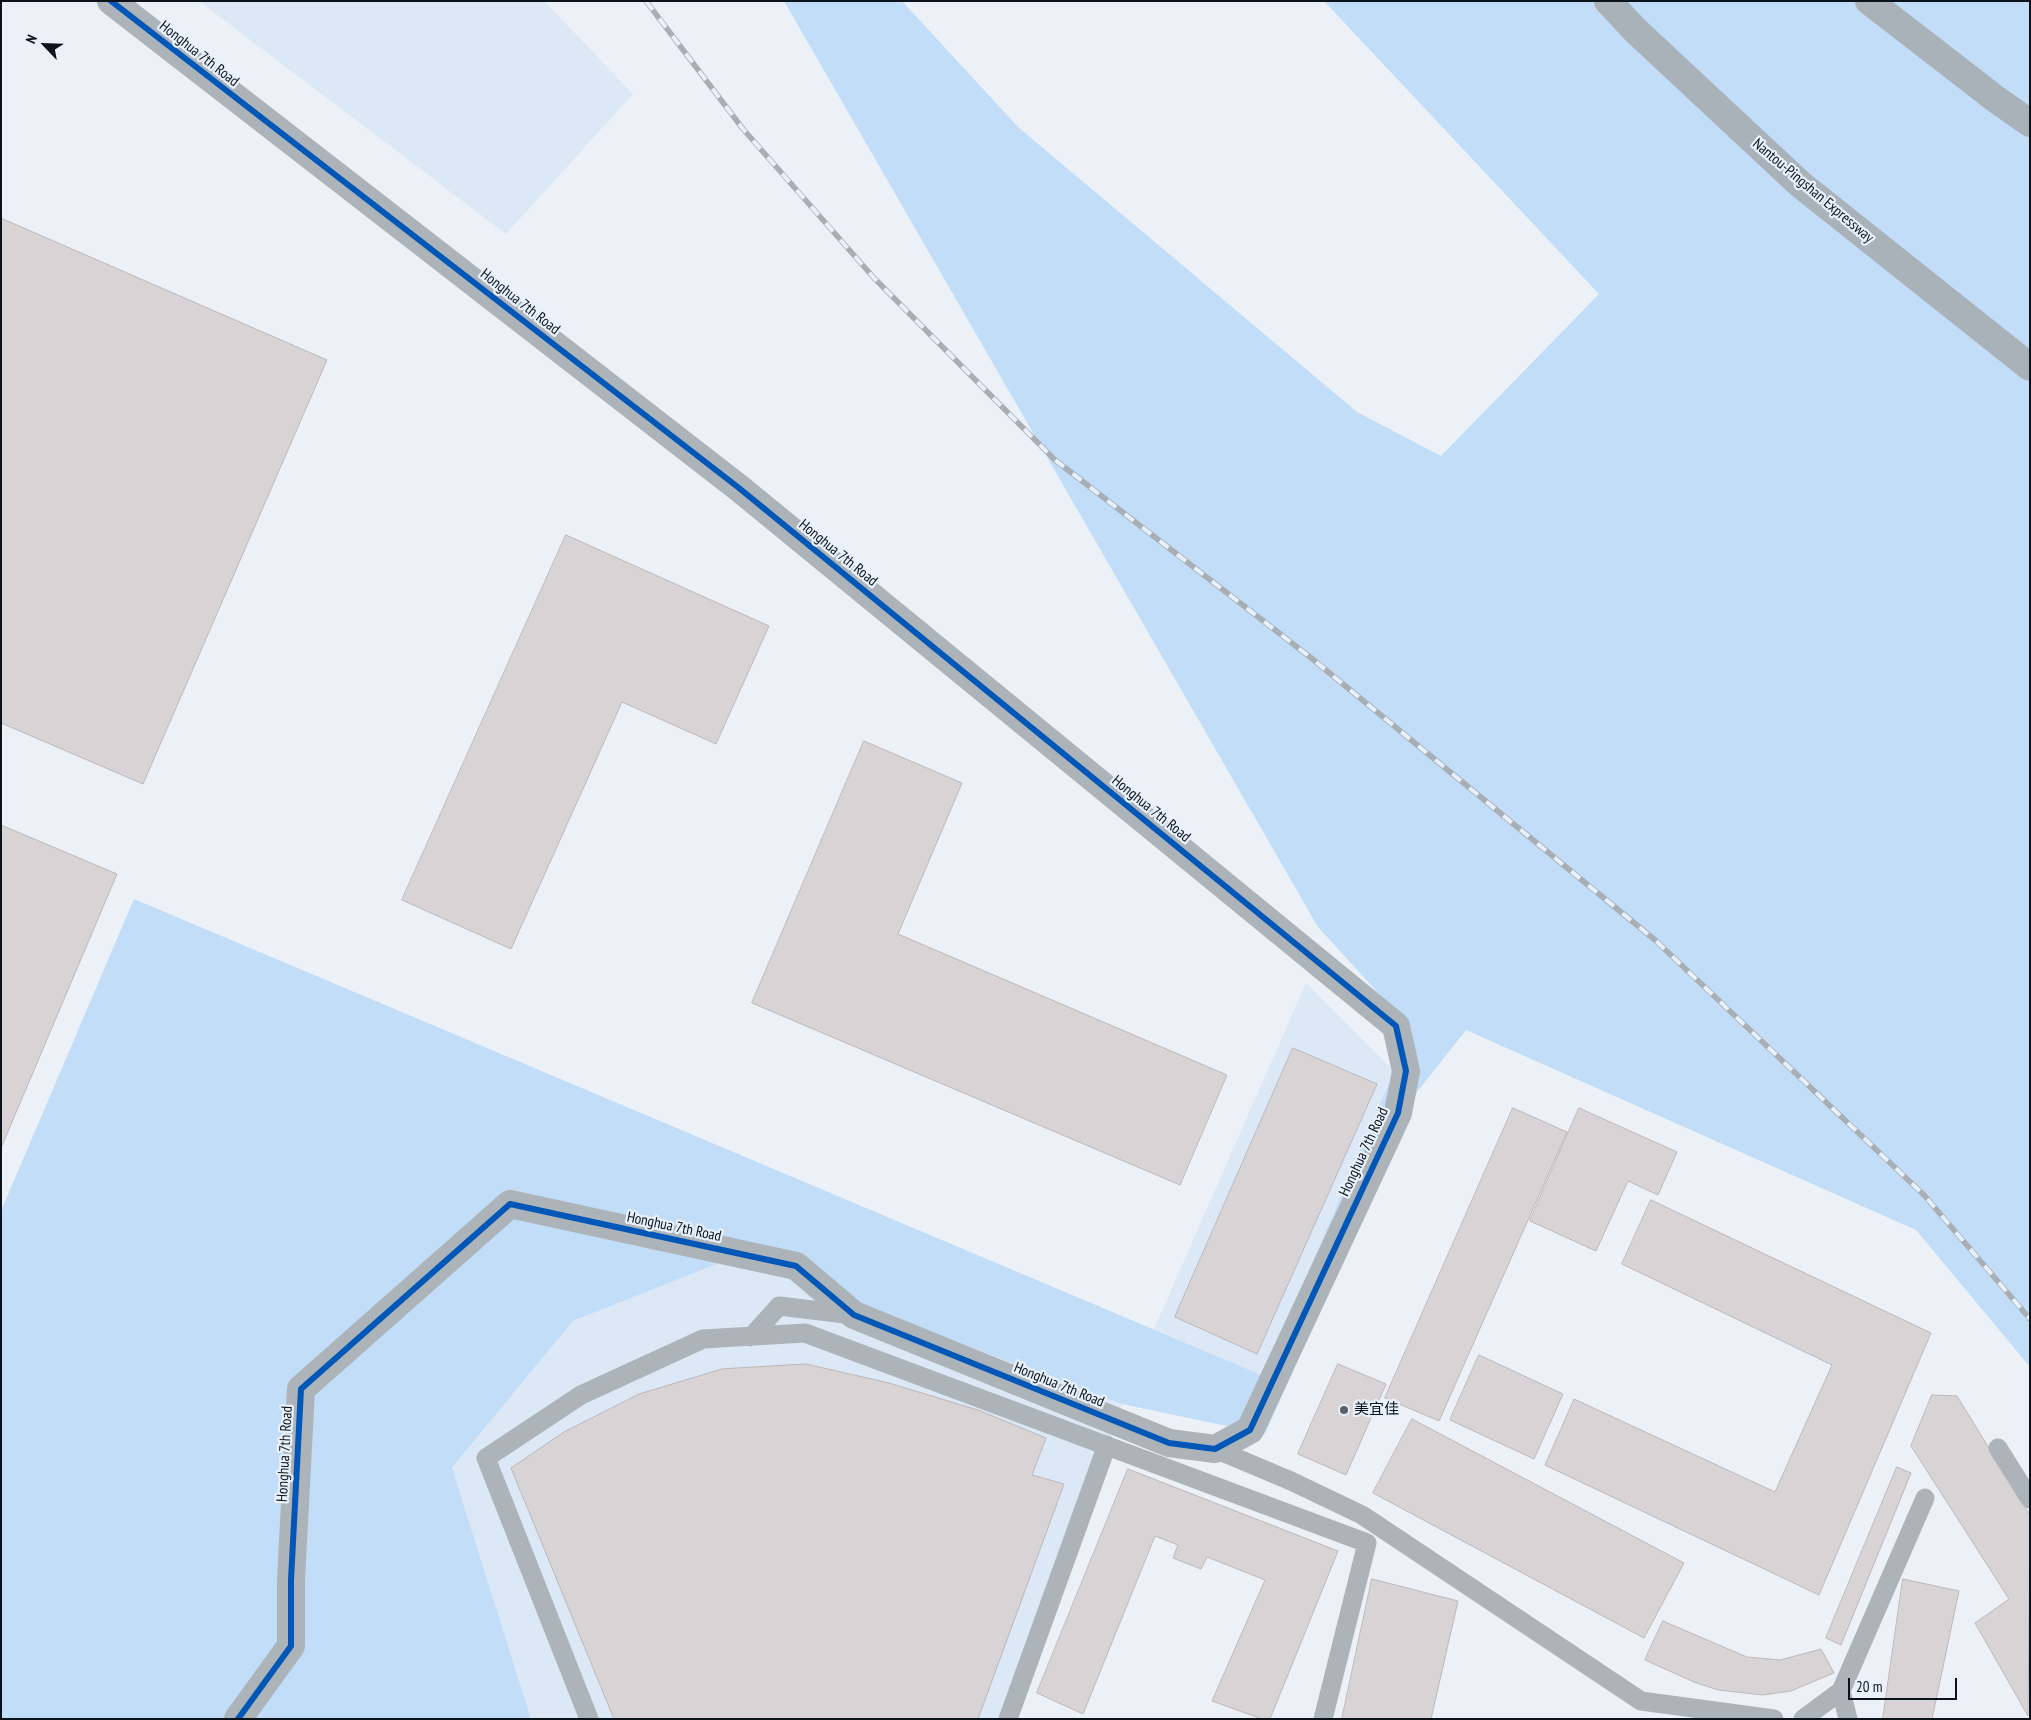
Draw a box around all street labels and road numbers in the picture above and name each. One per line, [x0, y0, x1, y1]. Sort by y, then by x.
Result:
street label: Honghua 7th Road [156, 17, 242, 91]
street label: Nantou-Pingshan Expressway [1749, 135, 1877, 247]
street label: Honghua 7th Road [477, 265, 563, 339]
street label: Honghua 7th Road [795, 516, 881, 590]
street label: Honghua 7th Road [1108, 772, 1194, 846]
street label: Honghua 7th Road [1336, 1105, 1392, 1199]
street label: Honghua 7th Road [625, 1208, 723, 1246]
street label: Honghua 7th Road [1011, 1359, 1107, 1411]
street label: Honghua 7th Road [274, 1406, 296, 1502]

